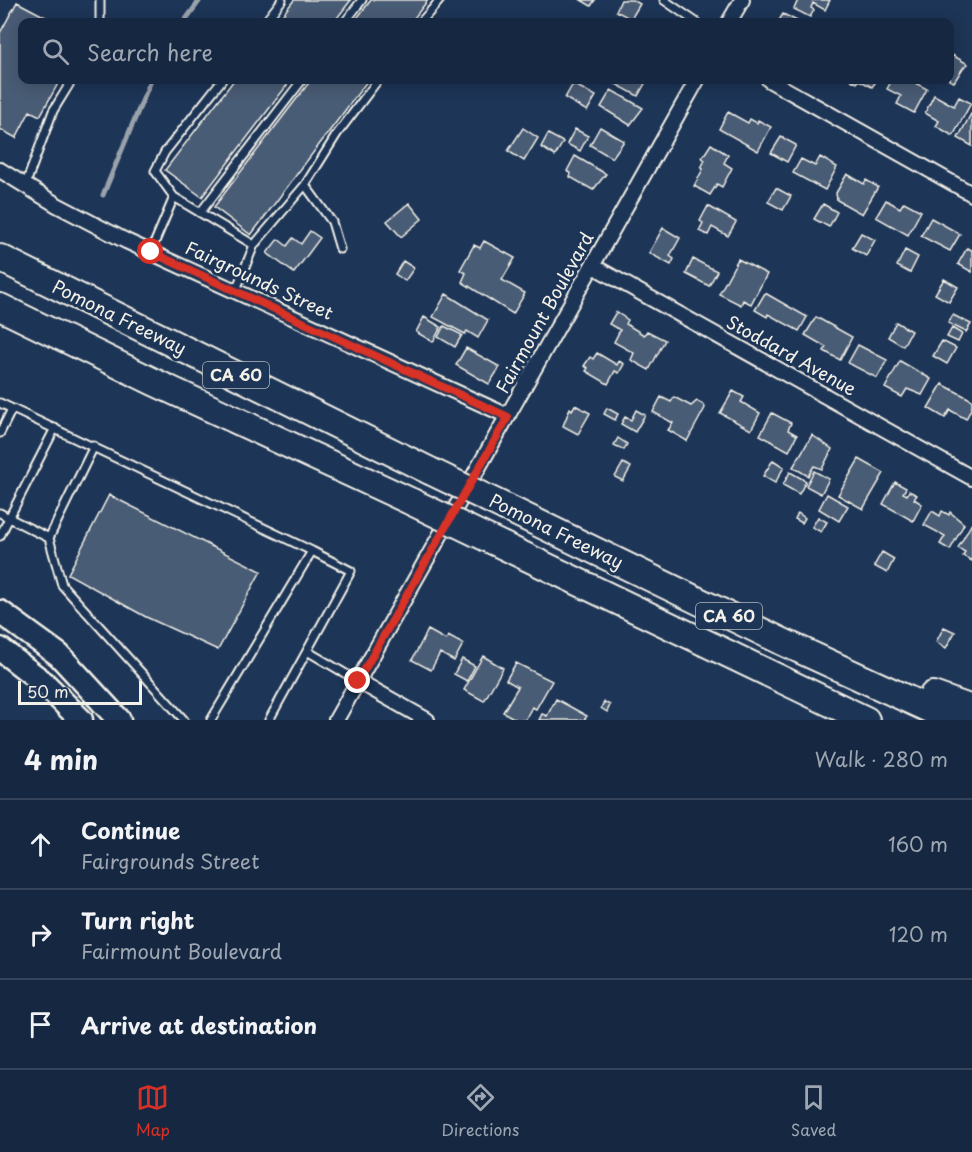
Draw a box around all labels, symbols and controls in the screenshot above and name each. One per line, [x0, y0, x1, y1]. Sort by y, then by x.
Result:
search box [18, 18, 954, 84]
icon: search [39, 35, 72, 68]
text: Search here [87, 35, 213, 68]
street label: Fairmount Boulevard [488, 227, 599, 398]
street label: Fairgrounds Street [181, 233, 338, 326]
route start [137, 238, 163, 264]
street label: Pomona Freeway [48, 272, 191, 361]
street label: Stoddard Avenue [722, 308, 862, 402]
road number: CA 60 [203, 362, 269, 388]
street label: Pomona Freeway [485, 486, 628, 575]
road number: CA 60 [696, 603, 762, 629]
route end [344, 667, 370, 693]
scale bar [18, 678, 142, 706]
text: 50 m [27, 679, 68, 703]
text: 4 min [24, 740, 98, 779]
text: Walk · 280 m [815, 744, 948, 774]
text: Continue [81, 813, 180, 846]
icon: ahead [24, 828, 57, 861]
text: 160 m [888, 829, 948, 859]
text: Fairgrounds Street [81, 846, 259, 876]
text: Turn right [81, 903, 194, 936]
icon: right [24, 918, 57, 951]
text: 120 m [889, 919, 948, 949]
text: Fairmount Boulevard [81, 936, 282, 966]
icon: arrive [24, 1008, 57, 1041]
text: Arrive at destination [81, 1008, 317, 1041]
tab: Map [136, 1081, 170, 1141]
tab: Directions [441, 1081, 519, 1141]
tab: Saved [791, 1081, 836, 1141]

